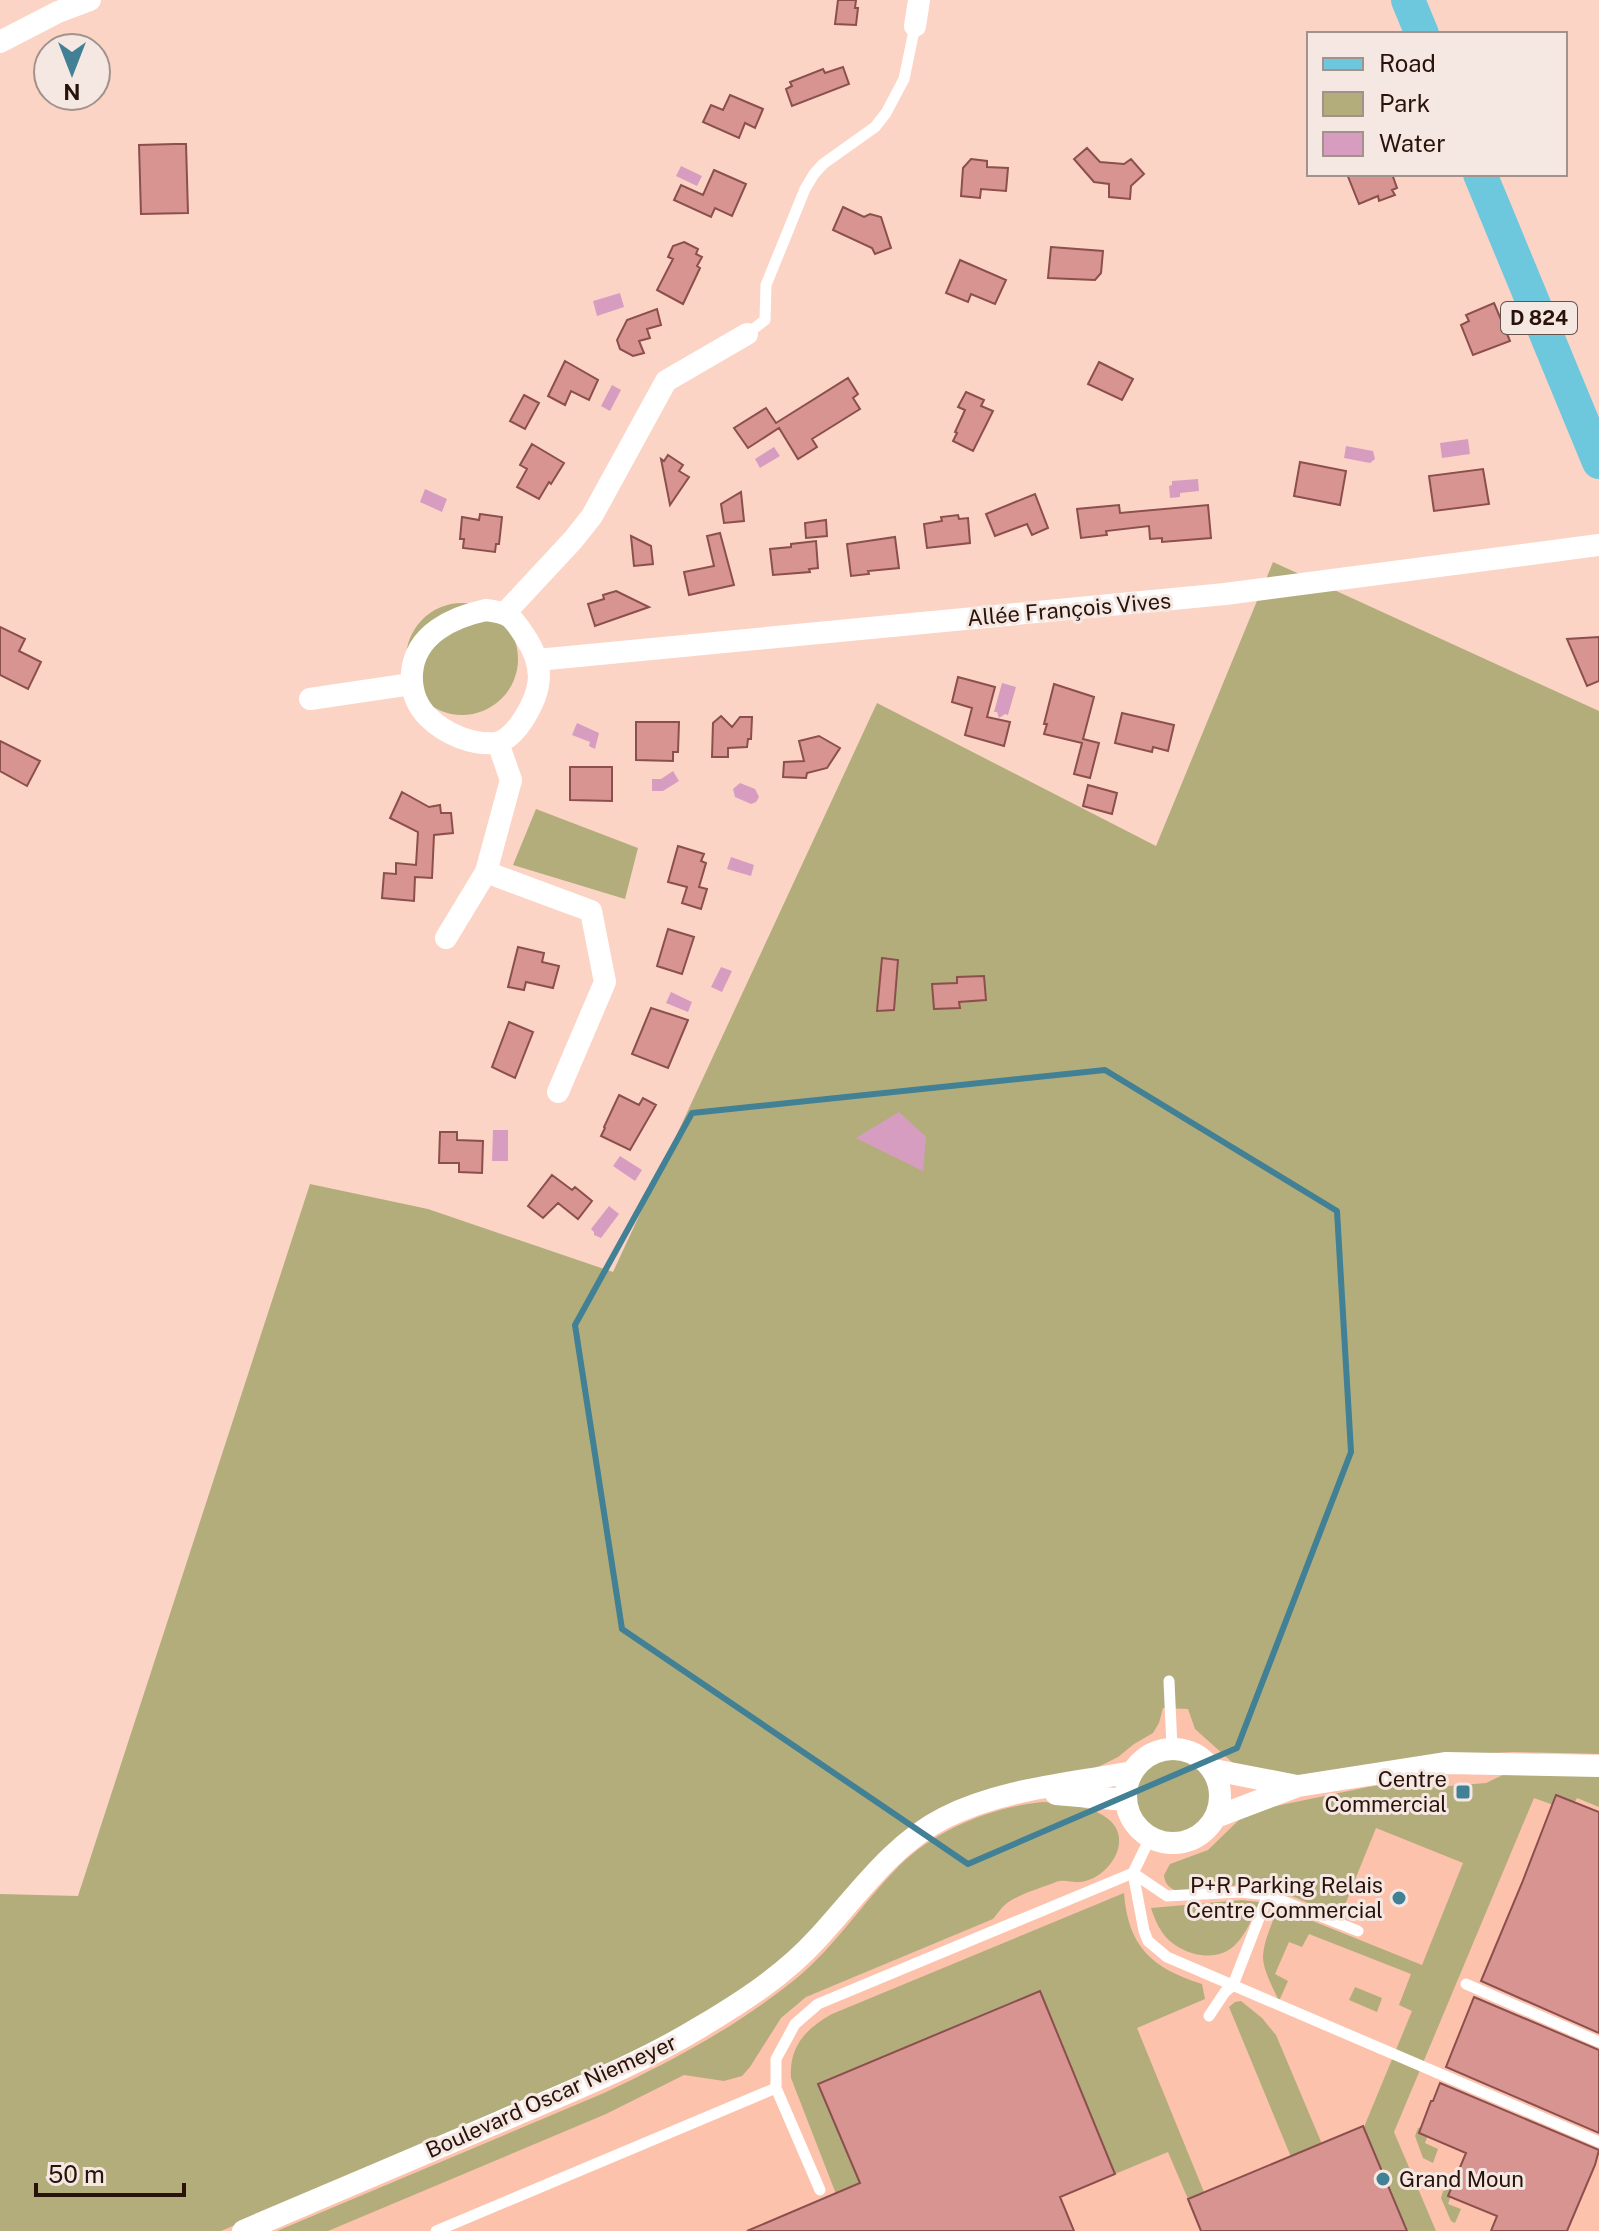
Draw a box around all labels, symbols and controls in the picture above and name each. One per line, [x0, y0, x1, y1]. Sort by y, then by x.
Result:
north arrow [32, 32, 112, 112]
legend [1307, 32, 1567, 176]
text: Road [1379, 49, 1436, 77]
text: N [63, 79, 81, 105]
text: Park [1379, 89, 1430, 117]
text: Water [1379, 129, 1446, 157]
road number: D 824 [1501, 302, 1577, 334]
street label: Allée François Vives [966, 587, 1172, 631]
place label: Centre Commercial [1324, 1766, 1447, 1817]
marker: Centre Commercial [1454, 1783, 1472, 1801]
place label: P+R Parking Relais Centre Commercial [1186, 1872, 1383, 1923]
marker: P+R Parking Relais Centre Commercial [1390, 1889, 1408, 1907]
street label: Boulevard Oscar Niemeyer [421, 2029, 681, 2163]
scale bar [36, 2147, 184, 2197]
text: 50 m [48, 2160, 105, 2188]
place label: Grand Moun [1399, 2166, 1524, 2192]
marker: Grand Moun [1374, 2170, 1392, 2188]

